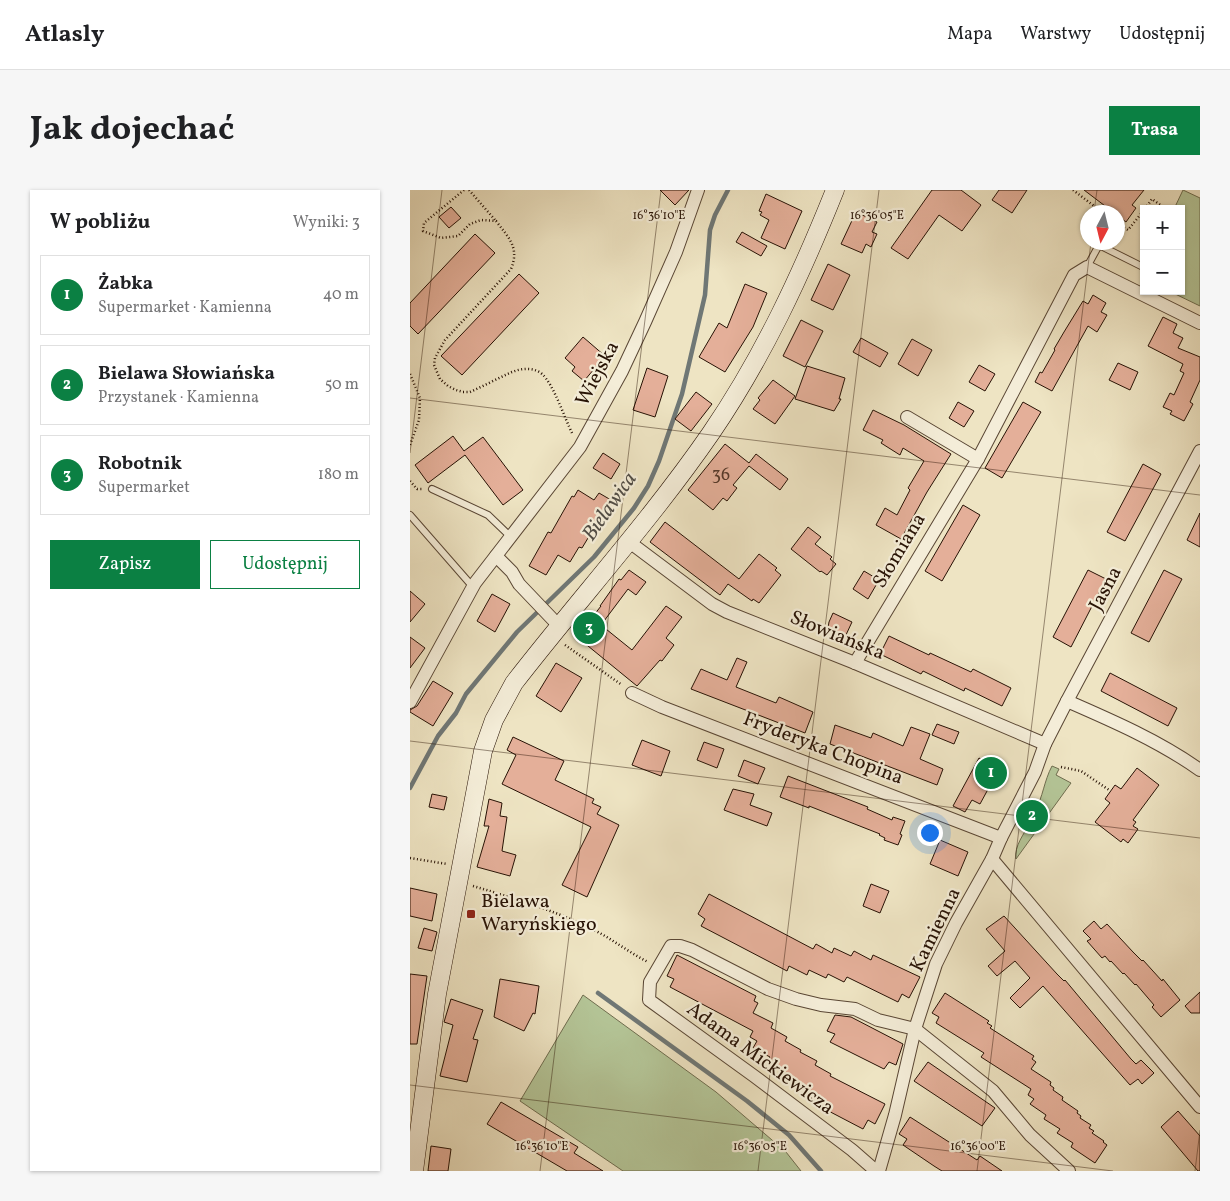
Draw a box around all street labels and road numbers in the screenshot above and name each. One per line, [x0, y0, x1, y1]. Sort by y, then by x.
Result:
street label: Wiejska [569, 336, 627, 411]
street label: Słomiana [867, 508, 933, 594]
street label: Jasna [1083, 562, 1129, 616]
street label: Słowiańska [785, 604, 889, 668]
street label: Fryderyka Chopina [739, 706, 907, 792]
street label: Kamienna [904, 883, 968, 977]
street label: Adama Mickiewicza [680, 996, 840, 1122]

